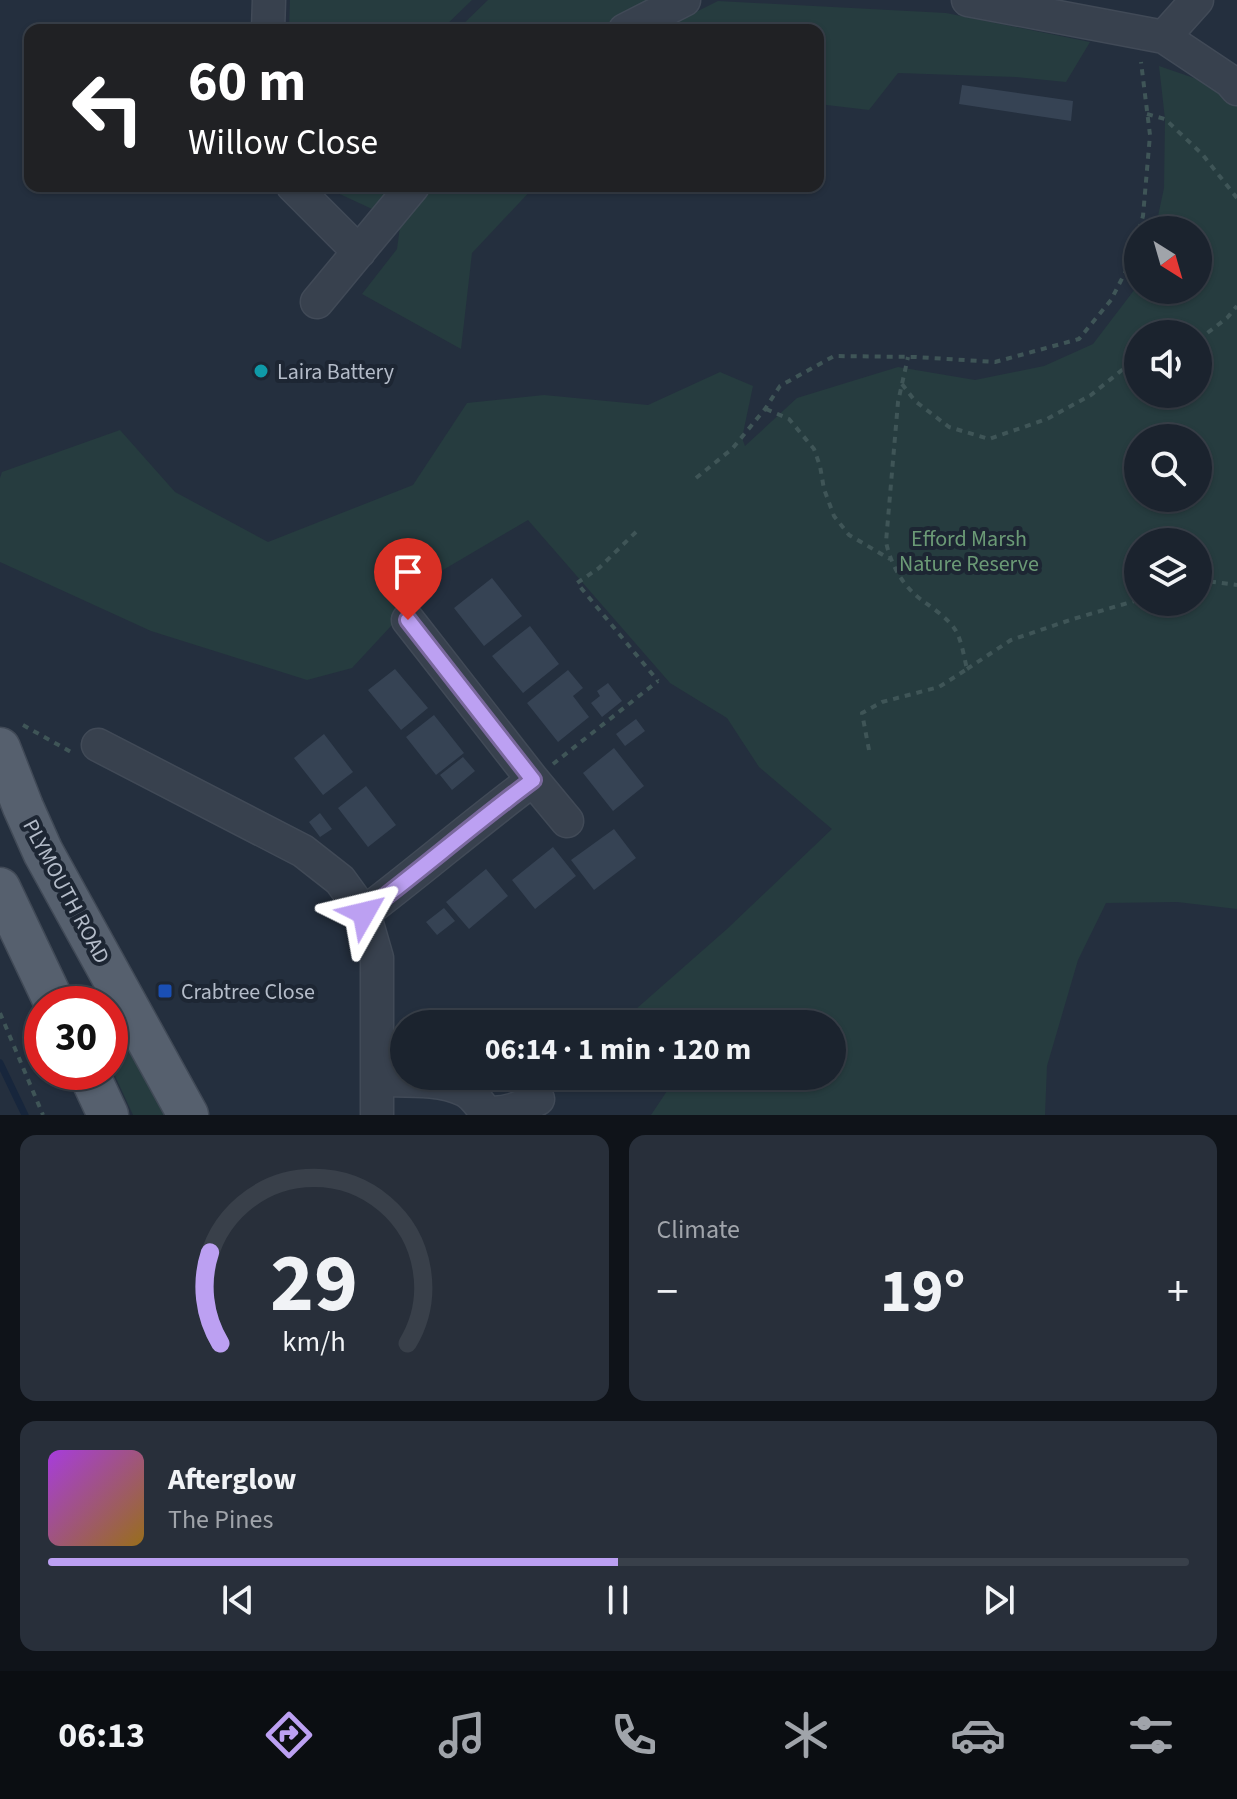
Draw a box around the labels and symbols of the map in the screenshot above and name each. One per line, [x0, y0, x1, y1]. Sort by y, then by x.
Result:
north arrow [1124, 216, 1212, 304]
place label: Laira Battery [277, 356, 395, 388]
marker: Laira Battery [252, 362, 270, 380]
park label: Efford Marsh Nature Reserve [899, 523, 1039, 580]
pin [374, 538, 442, 620]
street label: PLYMOUTH ROAD [15, 813, 118, 969]
position arrow [322, 871, 406, 955]
place label: Crabtree Close [181, 976, 315, 1008]
marker: Crabtree Close [156, 982, 174, 1000]
speed limit sign: 30 [24, 986, 128, 1090]

